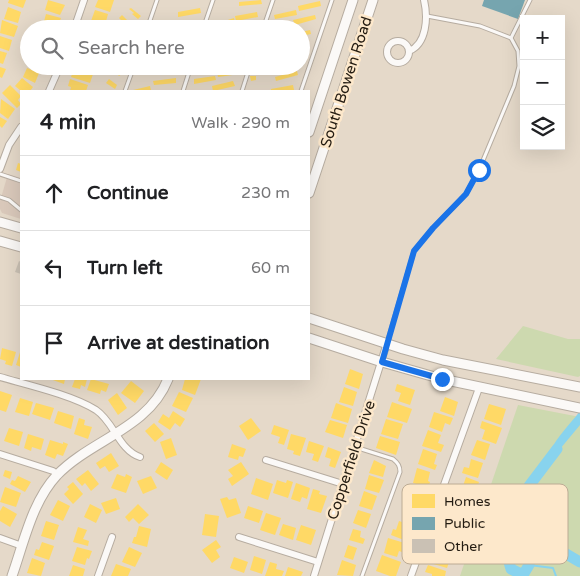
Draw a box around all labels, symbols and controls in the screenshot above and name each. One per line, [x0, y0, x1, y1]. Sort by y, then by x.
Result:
street label: South Bowen Road [316, 14, 376, 150]
map controls [520, 15, 565, 150]
button: + [520, 15, 565, 60]
search box [20, 20, 310, 75]
icon: search [38, 34, 66, 62]
text: Search here [78, 37, 185, 59]
button: − [520, 60, 565, 105]
button: layers [520, 105, 565, 150]
text: 4 min [40, 110, 96, 135]
text: Walk · 290 m [191, 113, 290, 133]
route start [468, 159, 491, 182]
icon: ahead [40, 179, 68, 207]
text: Continue [87, 182, 169, 204]
text: 230 m [241, 183, 290, 203]
icon: left [40, 254, 68, 282]
text: Turn left [87, 257, 163, 279]
text: 60 m [251, 258, 290, 278]
icon: arrive [40, 329, 68, 357]
text: Arrive at destination [87, 332, 270, 354]
route end [431, 368, 454, 391]
street label: Copperfield Drive [323, 398, 379, 522]
legend [402, 484, 568, 564]
text: Homes [444, 493, 491, 510]
text: Public [444, 515, 485, 532]
text: Other [444, 538, 483, 555]

